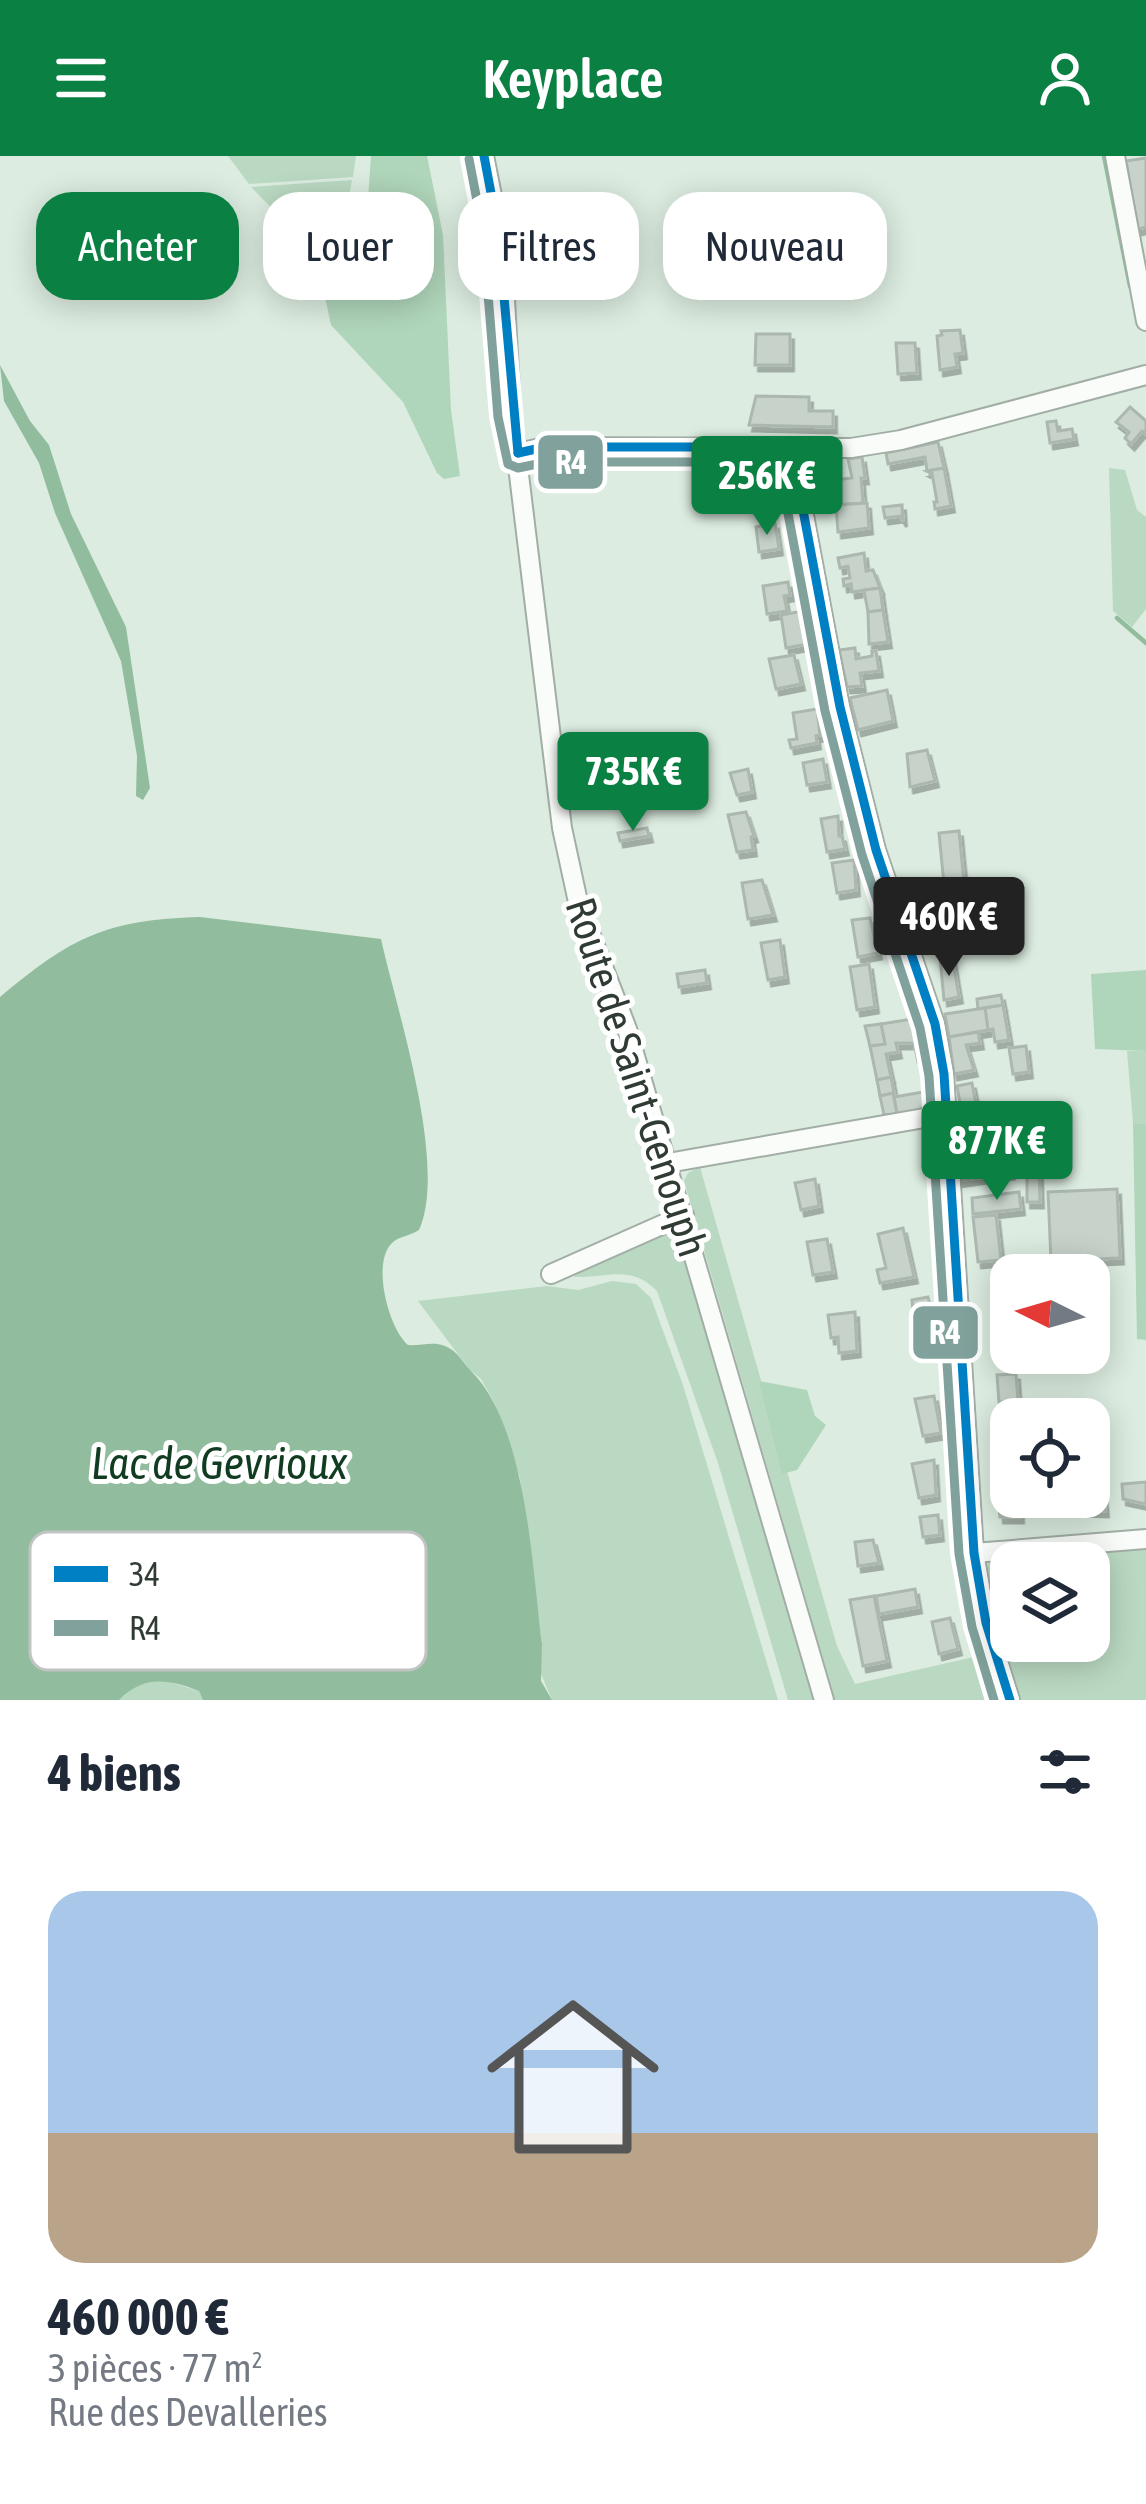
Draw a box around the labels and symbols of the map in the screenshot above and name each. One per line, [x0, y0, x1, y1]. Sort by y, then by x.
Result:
line badge: R4 [536, 433, 605, 491]
pin: 256K € [669, 436, 865, 538]
text: R4 [555, 443, 587, 481]
pin: 735K € [535, 732, 731, 834]
pin: 460K € [851, 877, 1047, 979]
street label: Route de Saint-Genouph [556, 892, 718, 1262]
pin: 877K € [899, 1101, 1095, 1203]
north arrow [990, 1254, 1110, 1374]
line badge: R4 [911, 1304, 980, 1361]
text: R4 [929, 1313, 961, 1351]
water label: Lac de Gevrioux [91, 1437, 348, 1489]
legend [30, 1532, 426, 1670]
text: 34 [129, 1555, 160, 1593]
text: R4 [129, 1609, 161, 1647]

